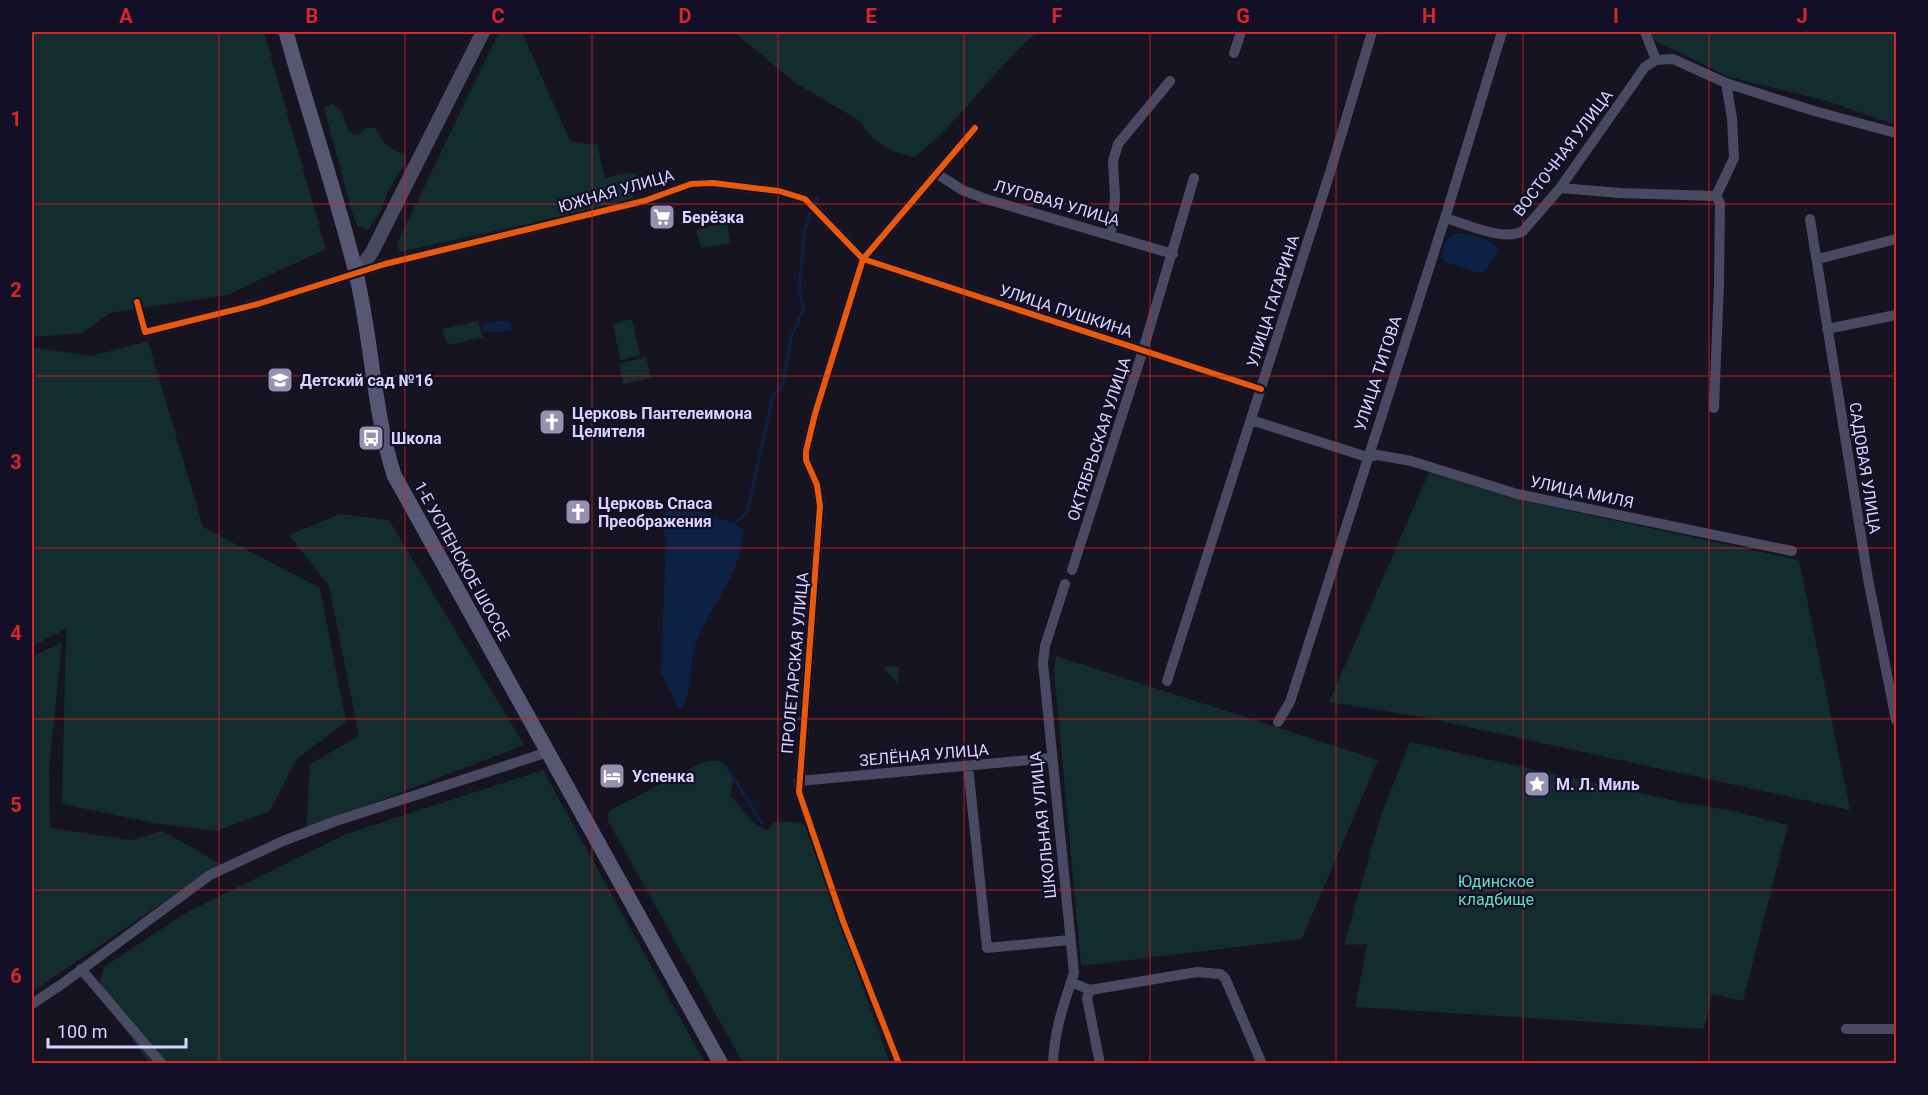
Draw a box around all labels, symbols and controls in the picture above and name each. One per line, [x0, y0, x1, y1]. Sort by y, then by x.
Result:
text: A [119, 4, 133, 28]
text: B [306, 4, 318, 28]
text: C [491, 4, 505, 28]
text: D [679, 4, 692, 28]
text: E [865, 4, 877, 28]
text: F [1052, 4, 1063, 28]
text: G [1236, 4, 1250, 28]
text: H [1422, 4, 1436, 28]
text: I [1613, 4, 1619, 28]
text: J [1796, 4, 1808, 28]
street label: ВОСТОЧНАЯ УЛИЦА [1509, 86, 1617, 220]
text: 1 [10, 107, 22, 131]
street label: ЮЖНАЯ УЛИЦА [556, 165, 677, 217]
street label: ЛУГОВАЯ УЛИЦА [992, 176, 1123, 230]
supermarket icon: Берёзка [647, 202, 677, 232]
place label: Берёзка [682, 208, 745, 227]
street label: УЛИЦА ГАГАРИНА [1243, 232, 1303, 369]
text: 2 [10, 278, 22, 302]
street label: УЛИЦА ПУШКИНА [997, 281, 1135, 342]
street label: УЛИЦА ТИТОВА [1350, 313, 1406, 433]
street label: ОКТЯБРЬСКАЯ УЛИЦА [1064, 354, 1135, 523]
school or university icon: Детский сад №16 [265, 365, 295, 395]
place label: Детский сад №16 [300, 371, 433, 390]
street label: САДОВАЯ УЛИЦА [1845, 401, 1885, 536]
place label: Церковь Пантелеимона Целителя [572, 404, 753, 441]
church icon: Церковь Пантелеимона Целителя [537, 407, 567, 437]
bus stop icon: Школа [356, 423, 386, 453]
place label: Школа [391, 429, 442, 448]
text: 3 [10, 450, 22, 474]
street label: УЛИЦА МИЛЯ [1528, 472, 1636, 512]
street label: 1-Е УСПЕНСКОЕ ШОССЕ [410, 478, 514, 644]
place label: Церковь Спаса Преображения [598, 494, 713, 531]
church icon: Церковь Спаса Преображения [563, 497, 593, 527]
street label: ПРОЛЕТАРСКАЯ УЛИЦА [778, 571, 812, 755]
text: 4 [10, 621, 22, 645]
street label: ЗЕЛЁНАЯ УЛИЦА [859, 740, 990, 770]
street label: ШКОЛЬНАЯ УЛИЦА [1026, 750, 1060, 900]
hotel icon: Успенка [597, 761, 627, 791]
place label: Успенка [632, 767, 695, 786]
place icon: М. Л. Миль [1522, 769, 1552, 799]
place label: М. Л. Миль [1556, 775, 1640, 794]
text: 5 [10, 793, 22, 817]
park label: Юдинское кладбище [1458, 872, 1534, 909]
text: 6 [10, 964, 22, 988]
scale bar [48, 1011, 186, 1049]
text: 100 m [57, 1021, 108, 1042]

